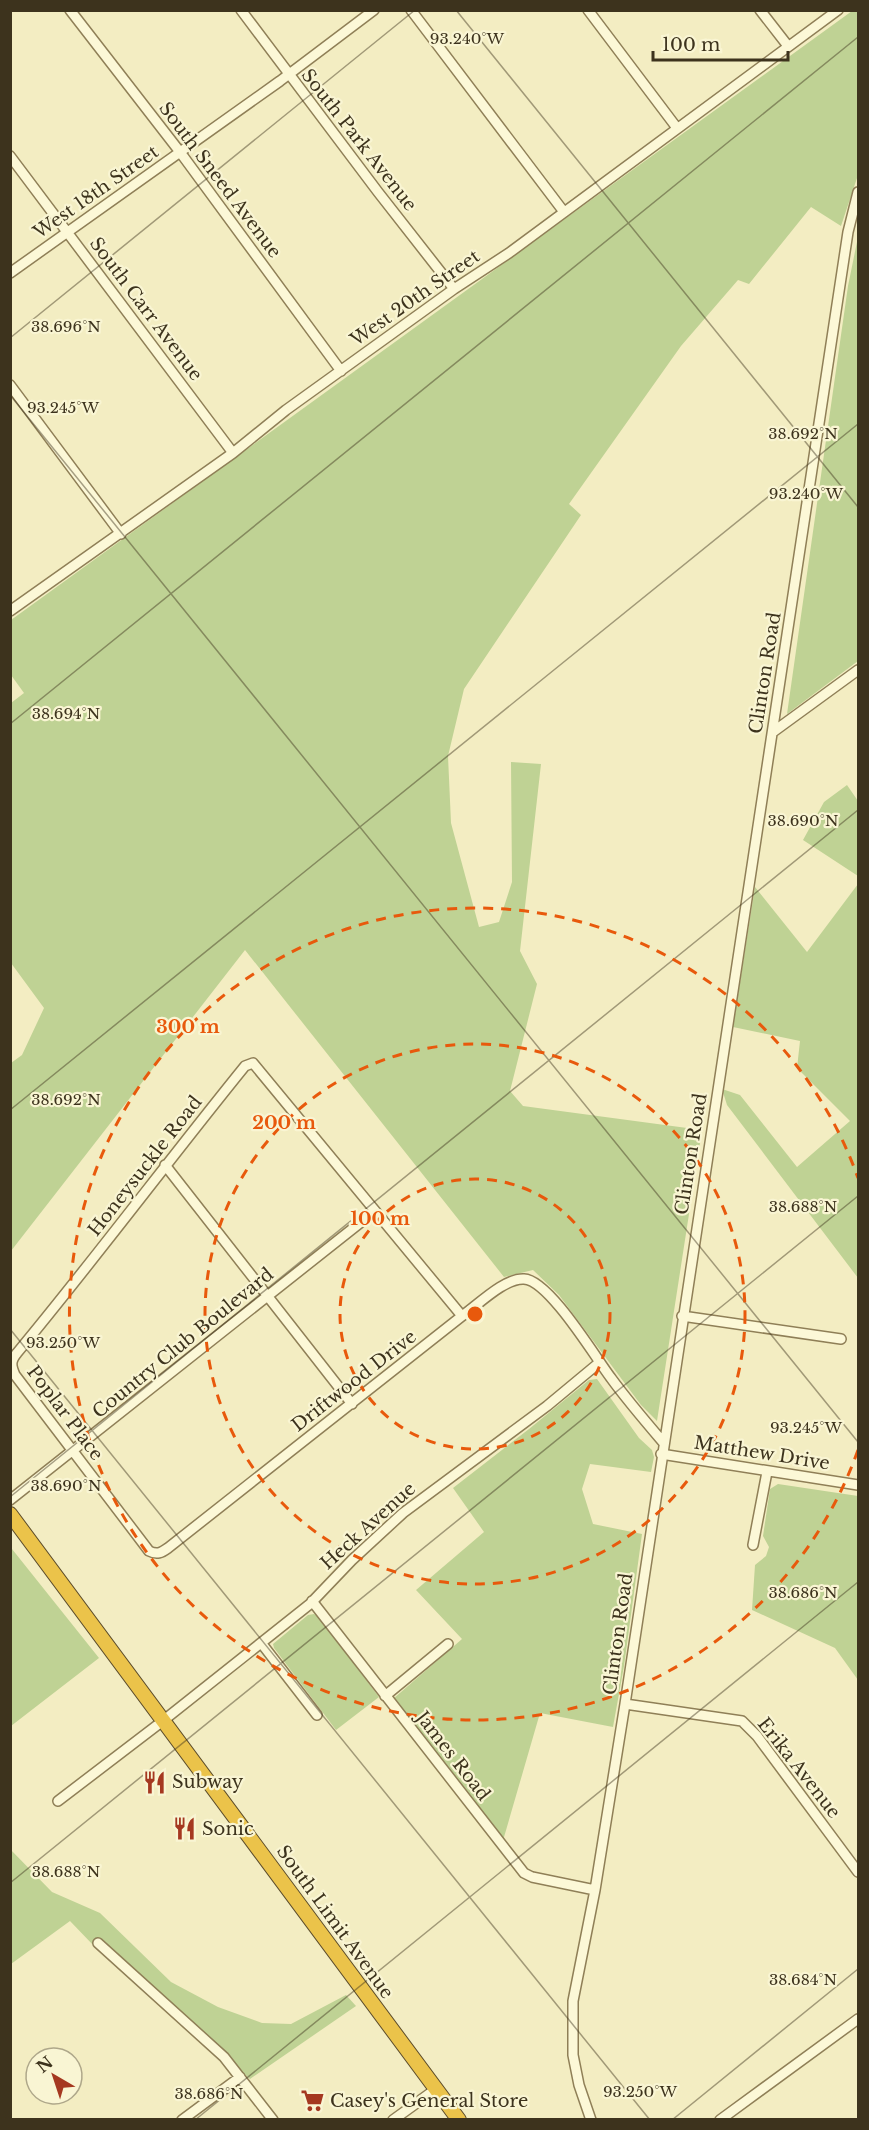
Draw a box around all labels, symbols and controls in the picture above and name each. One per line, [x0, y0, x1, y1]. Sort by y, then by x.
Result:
scale bar [653, 24, 788, 62]
text: 93.240°W [430, 29, 505, 48]
text: 100 m [662, 34, 720, 56]
street label: South Park Avenue [297, 65, 421, 215]
street label: South Sneed Avenue [154, 98, 286, 262]
street label: West 18th Street [28, 141, 163, 244]
street label: South Carr Avenue [85, 233, 207, 385]
street label: West 20th Street [345, 245, 484, 351]
text: 38.696°N [31, 317, 101, 336]
text: 93.245°W [27, 398, 99, 417]
text: 38.692°N [768, 424, 838, 443]
text: 93.240°W [769, 484, 844, 503]
street label: Clinton Road [745, 611, 785, 735]
text: 38.694°N [32, 704, 100, 723]
text: 38.690°N [768, 811, 838, 830]
text: 300 m [156, 1016, 220, 1038]
text: 38.692°N [31, 1090, 101, 1109]
street label: Honeysuckle Road [83, 1092, 207, 1240]
street label: Clinton Road [671, 1092, 711, 1216]
text: 200 m [252, 1112, 316, 1134]
text: 38.688°N [769, 1197, 837, 1216]
text: 100 m [350, 1208, 410, 1230]
street label: Country Club Boulevard [88, 1263, 278, 1423]
centre of rings [465, 1304, 485, 1324]
street label: Driftwood Drive [287, 1325, 421, 1437]
text: 93.250°W [26, 1333, 100, 1352]
street label: Poplar Place [22, 1361, 108, 1465]
text: 93.245°W [770, 1418, 842, 1437]
street label: Matthew Drive [693, 1431, 831, 1475]
text: 38.690°N [31, 1476, 101, 1495]
street label: Heck Avenue [316, 1478, 420, 1574]
street label: Clinton Road [599, 1572, 637, 1696]
text: 38.686°N [768, 1583, 838, 1602]
street label: James Road [410, 1705, 495, 1805]
street label: Erika Avenue [753, 1713, 845, 1823]
restaurant icon: Subway [141, 1769, 167, 1795]
place label: Subway [172, 1771, 244, 1793]
restaurant icon: Sonic [171, 1816, 197, 1842]
place label: Sonic [202, 1818, 254, 1840]
street label: South Limit Avenue [272, 1841, 398, 2003]
text: 38.688°N [32, 1862, 100, 1881]
text: 38.684°N [769, 1970, 837, 1989]
north arrow [24, 2046, 84, 2106]
text: N [32, 2052, 57, 2077]
text: 93.250°W [603, 2082, 677, 2101]
text: 38.686°N [174, 2084, 244, 2103]
supermarket icon: Casey's General Store [299, 2088, 325, 2114]
place label: Casey's General Store [330, 2090, 528, 2112]

